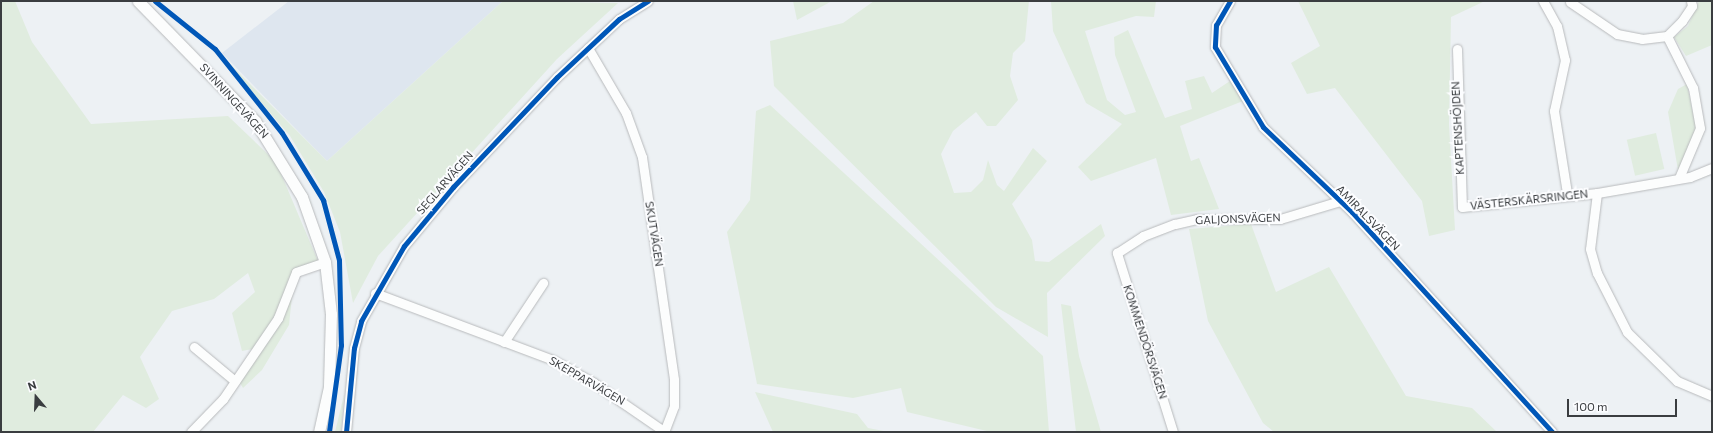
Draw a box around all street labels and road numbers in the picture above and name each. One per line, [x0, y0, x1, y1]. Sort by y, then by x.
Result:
street label: SVINNINGEVÄGEN [197, 61, 271, 141]
street label: KAPTENSHÖJDEN [1449, 81, 1467, 175]
street label: SEGLARVÄGEN [414, 149, 476, 217]
street label: AMIRALSVÄGEN [1334, 183, 1402, 253]
street label: VÄSTERSKÄRSRINGEN [1469, 187, 1589, 213]
street label: SKUTVÄGEN [642, 200, 666, 268]
street label: GALJONSVÄGEN [1195, 211, 1281, 227]
street label: KOMMENDÖRSVÄGEN [1120, 283, 1170, 401]
street label: SKEPPARVÄGEN [547, 354, 627, 408]

